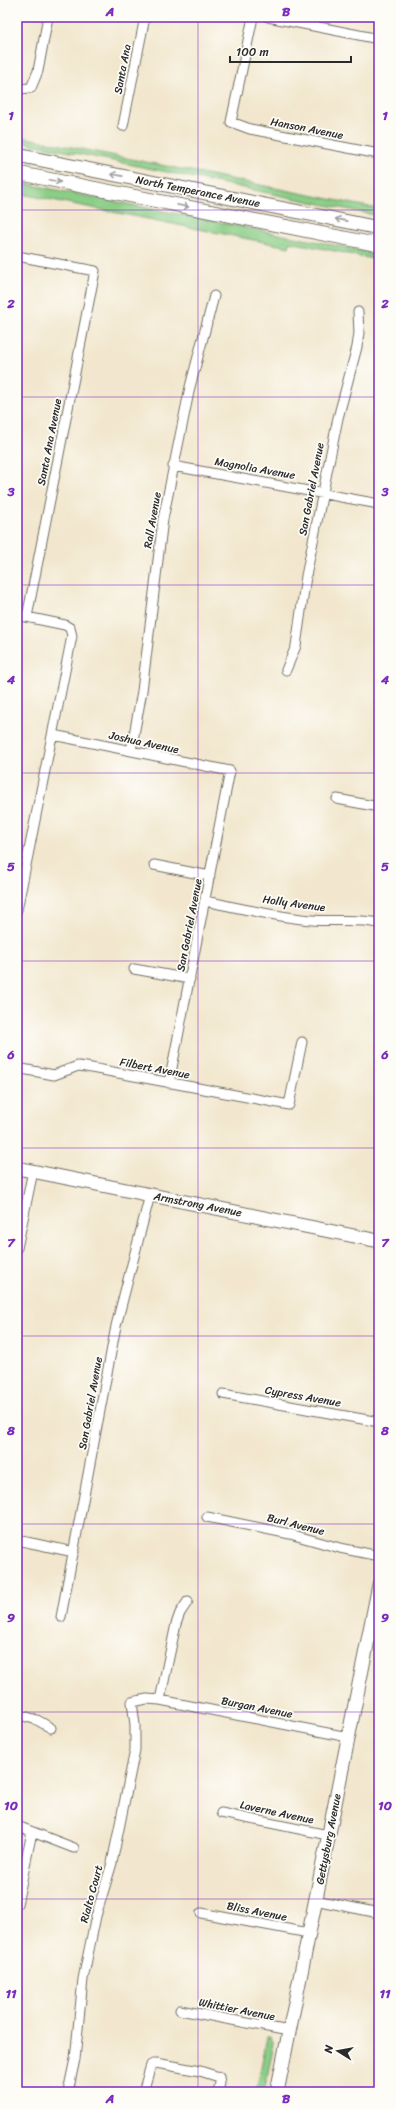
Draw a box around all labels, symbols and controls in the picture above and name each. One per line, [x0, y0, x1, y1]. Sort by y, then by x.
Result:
text: A [105, 0, 114, 23]
text: B [282, 0, 291, 23]
scale bar [230, 38, 351, 64]
text: 100 m [236, 41, 269, 63]
street label: Santa Ana [108, 42, 137, 96]
text: 1 [8, 104, 14, 127]
text: 1 [382, 104, 388, 127]
street label: Hanson Avenue [269, 112, 345, 145]
street label: North Temperance Avenue [134, 170, 262, 213]
one-way arrow [111, 171, 124, 179]
one-way arrow [48, 177, 61, 185]
one-way arrow [176, 202, 189, 210]
one-way arrow [335, 216, 348, 224]
text: 2 [6, 292, 15, 315]
text: 2 [380, 292, 389, 315]
street label: Santa Ana Avenue [32, 396, 67, 487]
street label: San Gabriel Avenue [293, 441, 330, 537]
street label: Magnolia Avenue [213, 452, 297, 485]
text: 3 [6, 480, 15, 503]
text: 3 [380, 480, 389, 503]
street label: Rall Avenue [138, 490, 167, 550]
text: 4 [6, 668, 16, 691]
text: 4 [380, 668, 390, 691]
street label: Joshua Avenue [106, 726, 181, 759]
text: 5 [7, 855, 15, 878]
text: 5 [381, 855, 389, 878]
street label: San Gabriel Avenue [171, 877, 208, 973]
street label: Holly Avenue [261, 890, 327, 917]
text: 6 [6, 1043, 15, 1066]
text: 6 [380, 1043, 389, 1066]
street label: Filbert Avenue [118, 1052, 192, 1085]
street label: Armstrong Avenue [151, 1186, 244, 1222]
text: 7 [7, 1231, 16, 1254]
text: 7 [381, 1231, 390, 1254]
street label: San Gabriel Avenue [73, 1355, 108, 1451]
street label: Cypress Avenue [263, 1380, 343, 1413]
text: 8 [6, 1419, 15, 1442]
text: 8 [380, 1419, 389, 1442]
street label: Burl Avenue [265, 1508, 327, 1541]
text: 9 [7, 1606, 15, 1629]
text: 9 [381, 1606, 389, 1629]
street label: Burgan Avenue [220, 1691, 295, 1724]
street label: Gettysburg Avenue [310, 1792, 347, 1886]
text: 10 [4, 1794, 18, 1817]
text: 10 [378, 1794, 392, 1817]
street label: Laverne Avenue [238, 1795, 316, 1830]
street label: Rialto Court [75, 1863, 108, 1925]
street label: Bliss Avenue [225, 1896, 289, 1927]
text: 11 [5, 1982, 17, 2005]
text: 11 [379, 1982, 391, 2005]
street label: Whittier Avenue [197, 1993, 277, 2026]
north arrow [318, 2031, 358, 2071]
text: N [318, 2043, 339, 2056]
text: A [105, 2087, 114, 2109]
text: B [282, 2087, 291, 2109]

